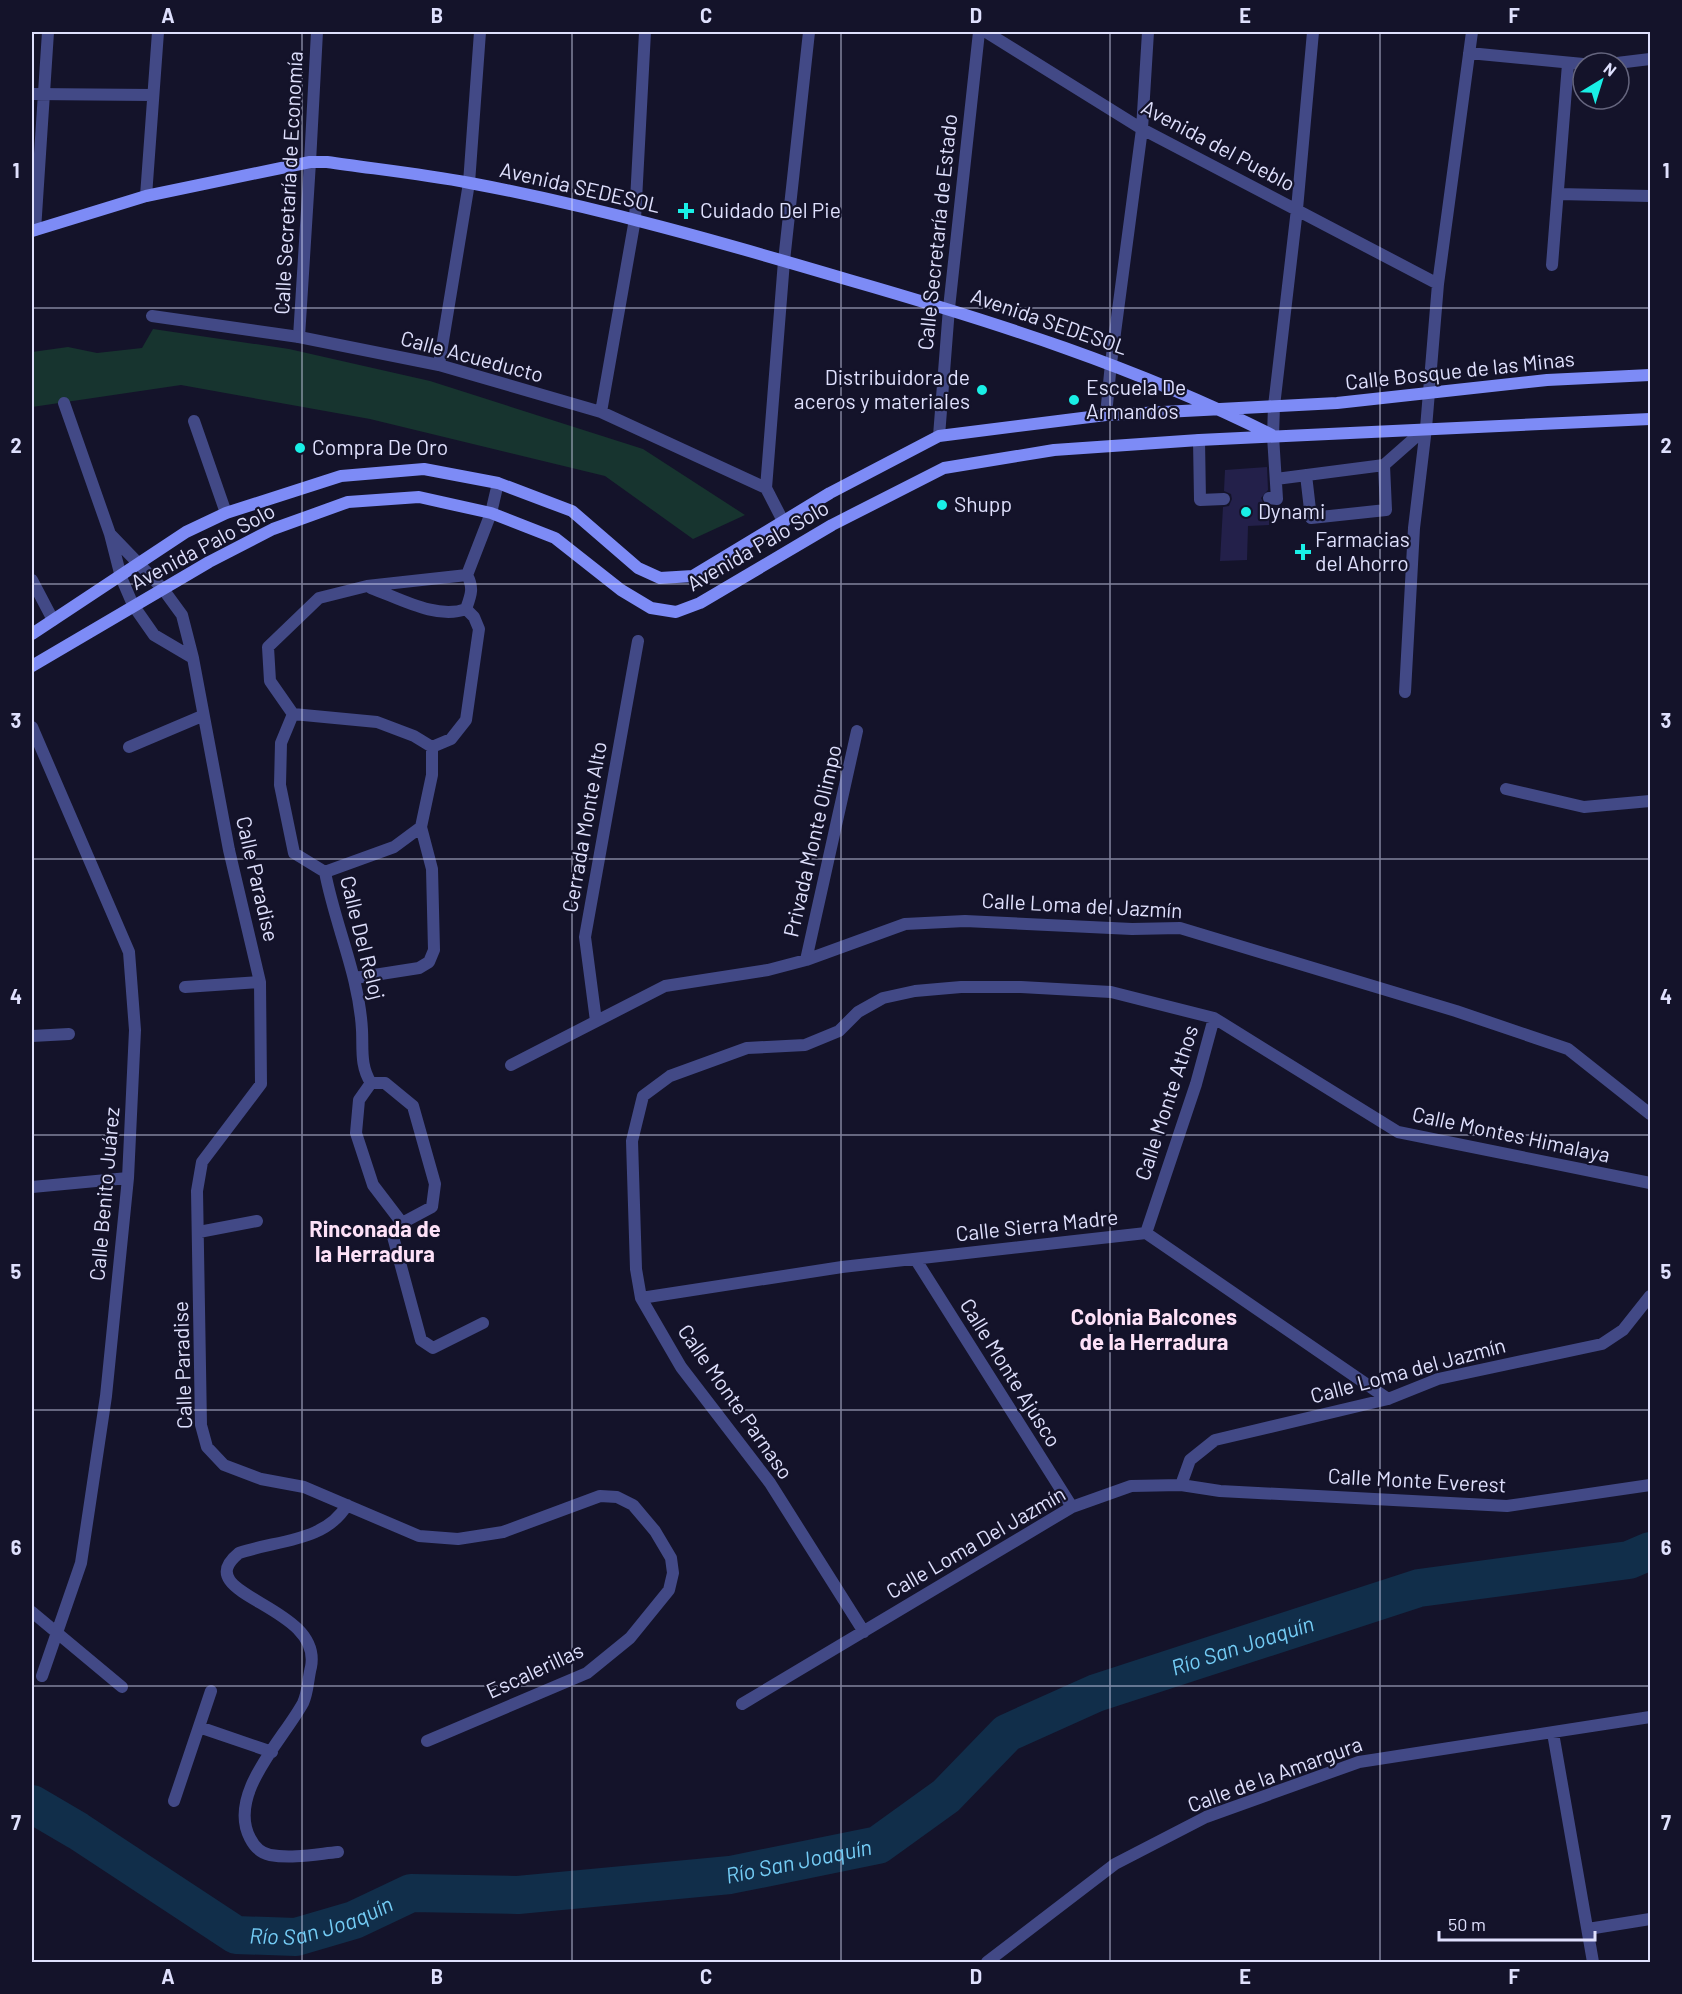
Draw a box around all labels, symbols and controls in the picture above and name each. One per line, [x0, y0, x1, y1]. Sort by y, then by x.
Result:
text: A [161, 3, 175, 27]
text: B [431, 3, 443, 27]
text: C [700, 3, 712, 27]
text: D [970, 3, 982, 27]
text: E [1239, 3, 1251, 27]
text: F [1508, 3, 1520, 27]
street label: Calle Secretaría de Economía [268, 51, 307, 315]
north arrow [1571, 51, 1631, 111]
text: N [1601, 58, 1621, 80]
street label: Avenida del Pueblo [1138, 94, 1300, 196]
street label: Calle Secretaría de Estado [912, 112, 961, 351]
street label: Avenida SEDESOL [498, 156, 663, 217]
text: 1 [12, 158, 20, 182]
text: 1 [1662, 158, 1670, 182]
place label: Cuidado Del Pie [700, 197, 841, 222]
marker: Cuidado Del Pie [677, 202, 695, 220]
street label: Avenida SEDESOL [968, 282, 1131, 359]
street label: Calle Acueducto [398, 324, 546, 387]
street label: Calle Bosque de las Minas [1344, 345, 1576, 394]
place label: Distribuidora de aceros y materiales [794, 364, 970, 413]
place label: Escuela De Armandos [1086, 374, 1186, 423]
marker: Distribuidora de aceros y materiales [975, 383, 989, 397]
marker: Escuela De Armandos [1067, 393, 1081, 407]
text: 2 [10, 433, 22, 457]
text: 2 [1660, 433, 1672, 457]
place label: Compra De Oro [312, 434, 448, 459]
marker: Compra De Oro [293, 441, 307, 455]
place label: Shupp [954, 491, 1012, 516]
street label: Avenida Palo Solo [682, 494, 833, 595]
street label: Avenida Palo Solo [126, 497, 279, 594]
marker: Shupp [935, 498, 949, 512]
place label: Dynami [1258, 498, 1325, 523]
marker: Dynami [1239, 505, 1253, 519]
place label: Farmacias del Ahorro [1315, 526, 1410, 575]
marker: Farmacias del Ahorro [1296, 545, 1310, 559]
text: 3 [11, 708, 21, 732]
text: 3 [1661, 708, 1671, 732]
street label: Cerrada Monte Alto [556, 739, 611, 914]
street label: Privada Monte Olimpo [777, 742, 846, 939]
street label: Calle Paradise [232, 814, 285, 944]
street label: Calle Del Reloj [336, 873, 391, 1002]
street label: Calle Loma del Jazmín [981, 887, 1183, 922]
text: 4 [10, 984, 22, 1008]
text: 4 [1660, 984, 1672, 1008]
street label: Calle Monte Athos [1129, 1022, 1202, 1183]
street label: Calle Montes Himalaya [1410, 1100, 1613, 1167]
street label: Calle Benito Juárez [83, 1106, 124, 1282]
street label: Calle Sierra Madre [954, 1204, 1119, 1245]
district label: Rinconada de la Herradura [309, 1215, 441, 1266]
text: 5 [11, 1259, 22, 1283]
text: 5 [1661, 1259, 1672, 1283]
street label: Calle Monte Ajusco [956, 1293, 1067, 1451]
street label: Calle Paradise [167, 1301, 196, 1429]
district label: Colonia Balcones de la Herradura [1071, 1303, 1237, 1354]
street label: Calle Monte Parnaso [673, 1319, 799, 1483]
street label: Calle Loma del Jazmín [1307, 1331, 1508, 1408]
street label: Calle Monte Everest [1327, 1462, 1507, 1497]
street label: Calle Loma Del Jazmín [881, 1480, 1069, 1603]
text: 6 [11, 1535, 22, 1559]
text: 6 [1661, 1535, 1672, 1559]
water label: Río San Joaquín [1168, 1609, 1317, 1680]
street label: Escalerillas [482, 1636, 587, 1703]
street label: Calle de la Amargura [1184, 1730, 1365, 1817]
text: 7 [11, 1810, 21, 1834]
text: 7 [1661, 1810, 1671, 1834]
water label: Río San Joaquín [723, 1833, 874, 1888]
water label: Río San Joaquín [249, 1890, 396, 1949]
scale bar [1439, 1904, 1595, 1942]
text: 50 m [1448, 1913, 1486, 1935]
text: A [161, 1964, 175, 1988]
text: B [431, 1964, 443, 1988]
text: C [700, 1964, 712, 1988]
text: D [970, 1964, 982, 1988]
text: E [1239, 1964, 1251, 1988]
text: F [1508, 1964, 1520, 1988]

